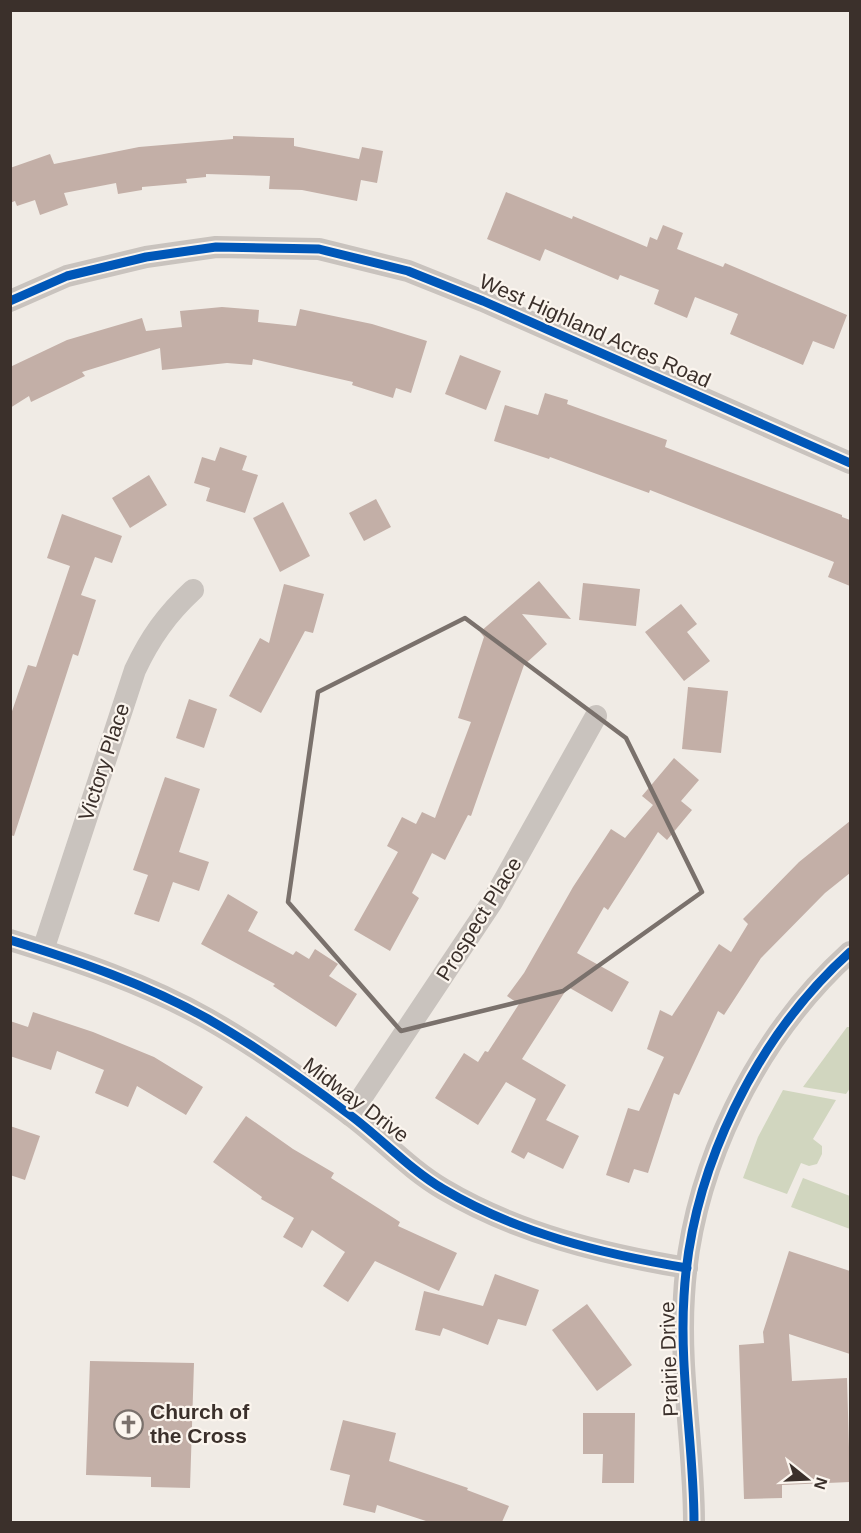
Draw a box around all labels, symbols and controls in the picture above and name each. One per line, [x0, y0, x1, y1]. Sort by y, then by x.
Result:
street label: West Highland Acres Road [476, 269, 714, 392]
street label: Victory Place [74, 700, 133, 823]
street label: Prospect Place [431, 853, 526, 985]
street label: Midway Drive [299, 1052, 414, 1147]
street label: Prairie Drive [655, 1301, 682, 1417]
place label: Church of the Cross [150, 1400, 250, 1447]
church icon: Church of the Cross [113, 1408, 145, 1440]
north arrow [777, 1449, 837, 1509]
text: N [811, 1475, 831, 1492]

